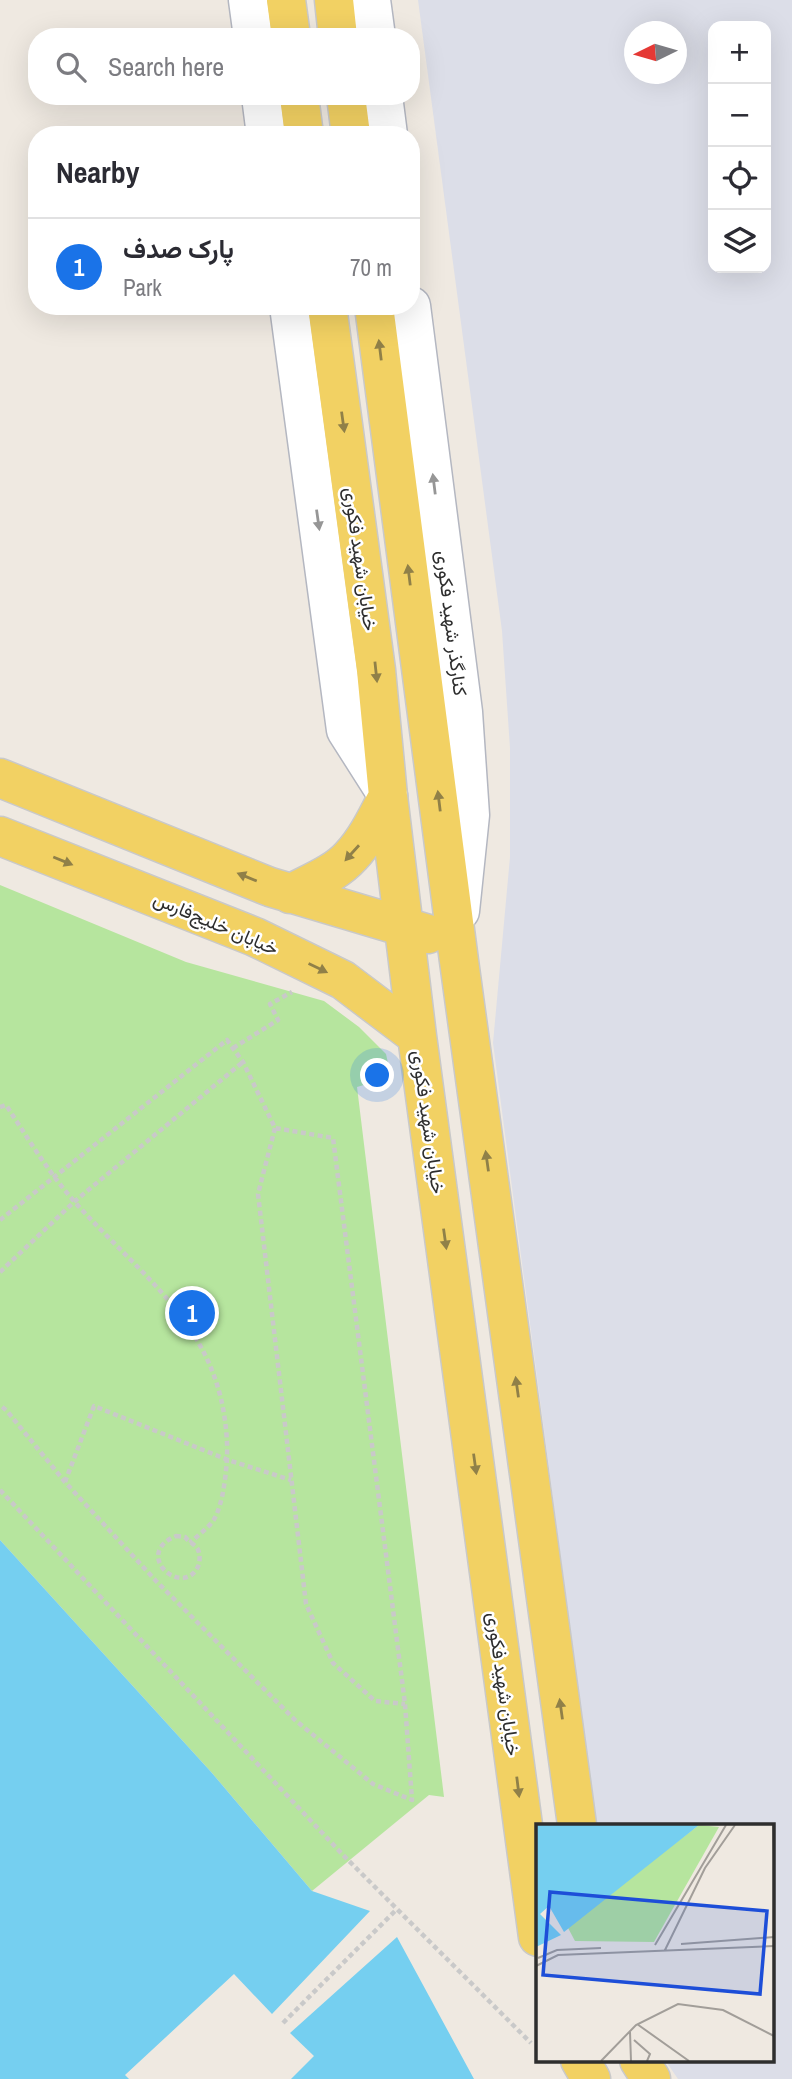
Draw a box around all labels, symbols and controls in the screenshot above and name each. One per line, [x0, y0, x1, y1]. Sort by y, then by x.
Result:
north arrow [624, 21, 687, 84]
map controls [708, 21, 771, 273]
button: + [708, 21, 771, 84]
search box [28, 28, 420, 105]
icon: search [52, 48, 90, 86]
text: Search here [108, 49, 224, 84]
button: − [708, 84, 771, 147]
button: locate [708, 147, 771, 210]
text: Nearby [56, 152, 139, 192]
button: layers [708, 210, 771, 273]
text: پارک صدف [123, 231, 234, 266]
text: 1 [74, 252, 84, 283]
text: 70 m [350, 252, 392, 283]
text: Park [123, 272, 162, 303]
one-way arrow [374, 338, 385, 360]
one-way arrow [337, 412, 348, 434]
one-way arrow [428, 473, 439, 495]
street label: خیابان شهید فکوری [338, 485, 384, 633]
one-way arrow [312, 509, 323, 531]
street label: کنارگذر شهید فکوری [430, 549, 474, 697]
one-way arrow [404, 564, 415, 586]
one-way arrow [370, 661, 381, 683]
one-way arrow [433, 790, 444, 812]
one-way arrow [344, 844, 360, 862]
one-way arrow [53, 855, 74, 866]
one-way arrow [236, 872, 257, 883]
street label: خیابان خلیج‌فارس [149, 885, 282, 962]
one-way arrow [308, 962, 328, 973]
street label: خیابان شهید فکوری [406, 1048, 452, 1196]
your location [360, 1058, 394, 1092]
one-way arrow [481, 1150, 492, 1172]
one-way arrow [439, 1228, 450, 1250]
pin: 1 [169, 1287, 215, 1339]
one-way arrow [512, 1375, 523, 1397]
one-way arrow [470, 1453, 481, 1475]
street label: خیابان شهید فکوری [481, 1610, 527, 1758]
one-way arrow [555, 1698, 566, 1720]
one-way arrow [513, 1776, 524, 1798]
inset map [536, 1824, 774, 2062]

